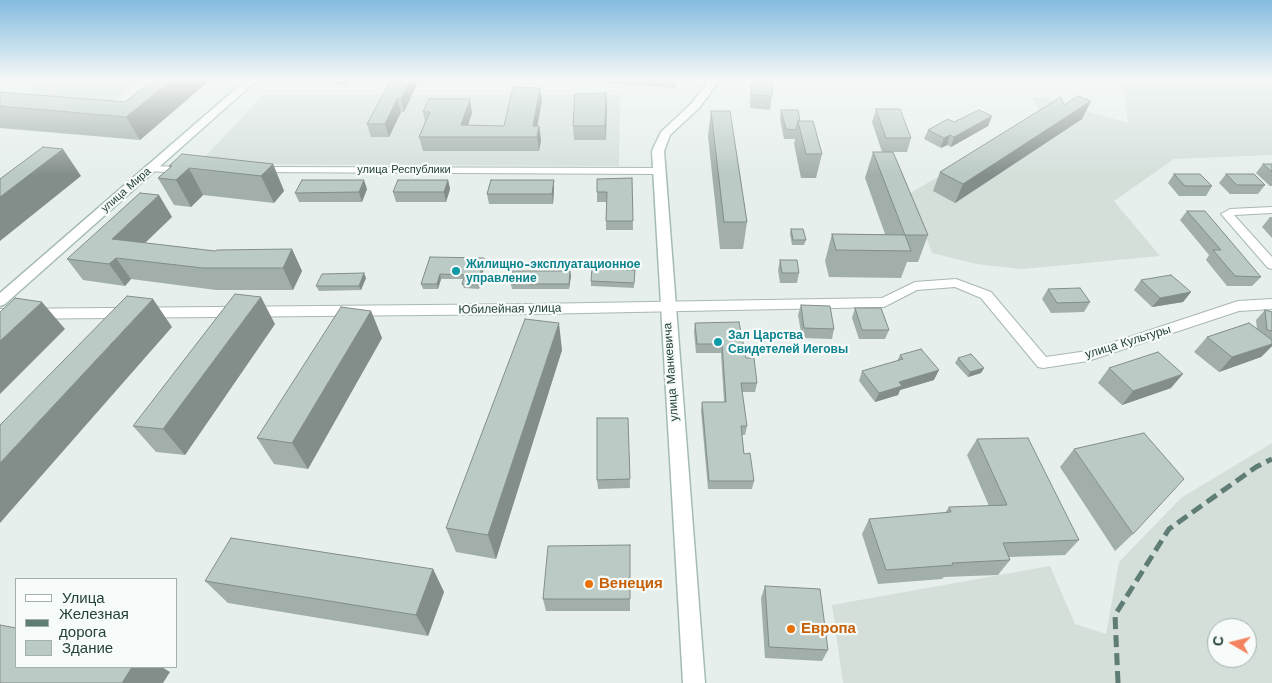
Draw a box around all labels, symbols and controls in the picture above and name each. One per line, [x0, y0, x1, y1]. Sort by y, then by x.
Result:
street label: улица Республики [357, 163, 451, 177]
street label: улица Мира [98, 165, 154, 215]
place label: Жилищно-эксплуатационное управление [466, 257, 640, 285]
marker: Жилищно-эксплуатационное управление [450, 265, 462, 277]
street label: Юбилейная улица [458, 301, 562, 317]
street label: улица Манкевича [660, 322, 682, 422]
street label: улица Культуры [1083, 322, 1173, 362]
place label: Зал Царства Свидетелей Иеговы [728, 328, 848, 356]
marker: Зал Царства Свидетелей Иеговы [712, 336, 724, 348]
place label: Венеция [599, 575, 663, 593]
legend [15, 578, 178, 668]
marker: Венеция [583, 578, 595, 590]
text: Улица [62, 589, 105, 607]
text: Железная дорога [59, 605, 129, 641]
north arrow [1207, 618, 1257, 668]
place label: Европа [801, 620, 856, 638]
marker: Европа [785, 623, 797, 635]
text: С [1210, 635, 1227, 647]
text: Здание [62, 639, 113, 657]

